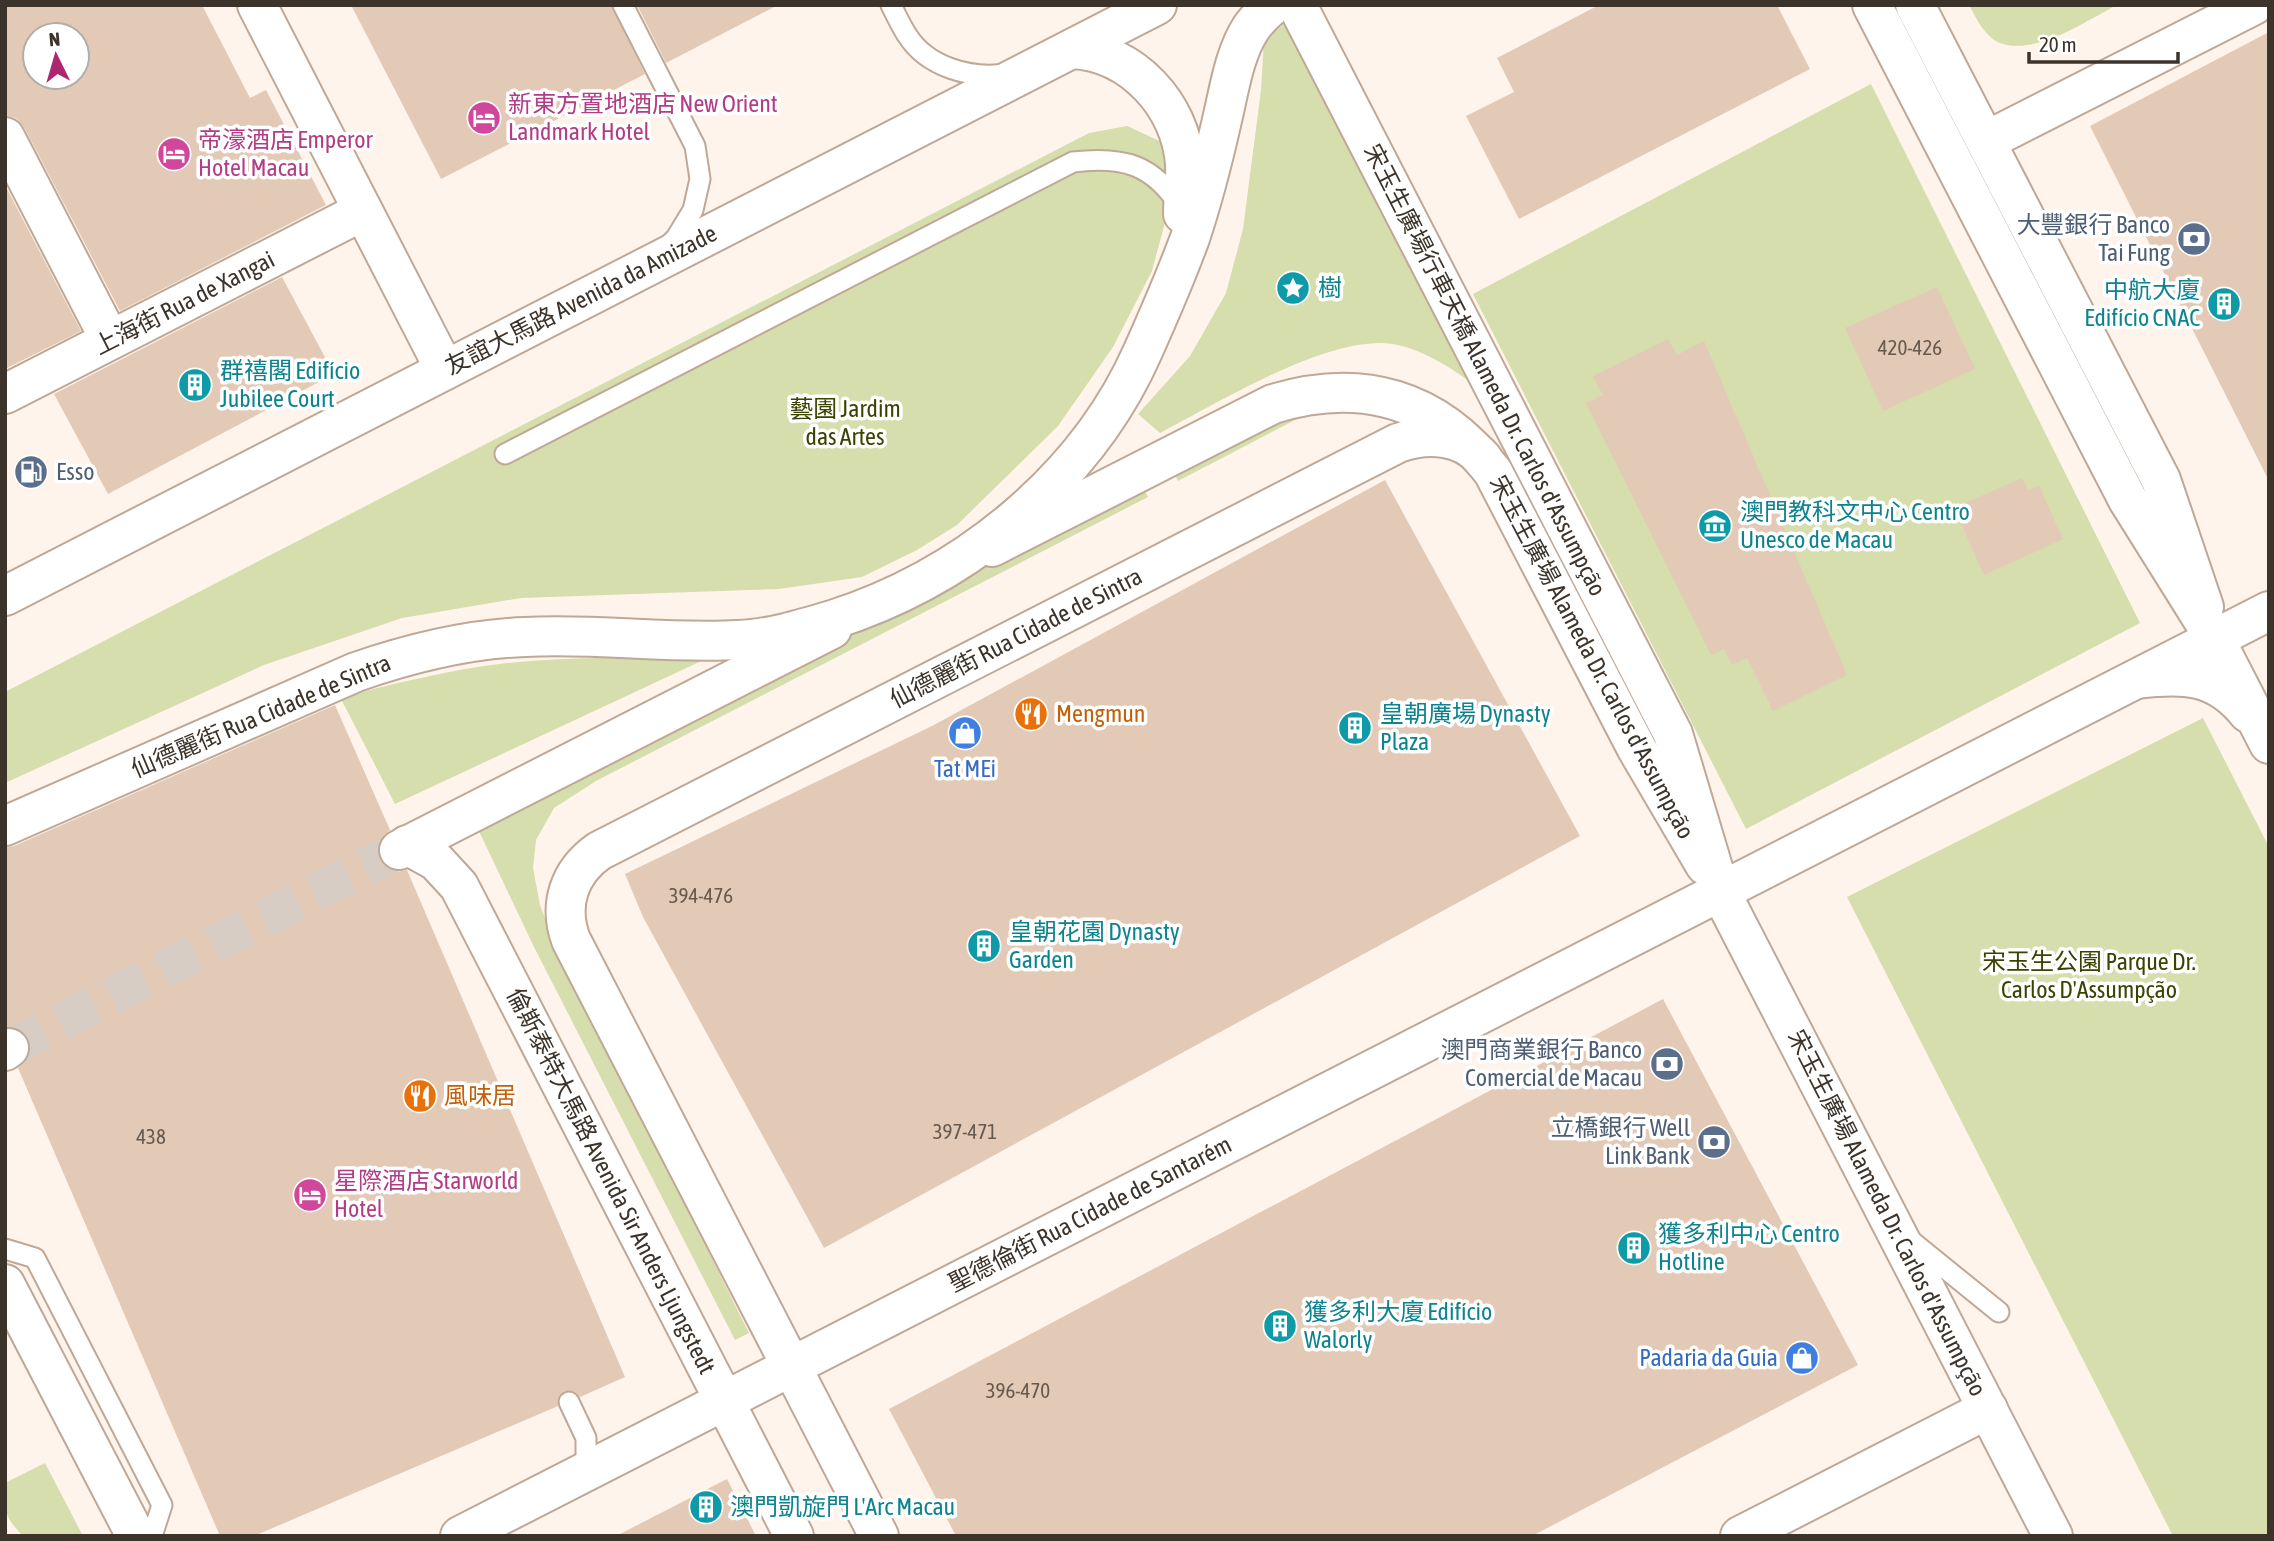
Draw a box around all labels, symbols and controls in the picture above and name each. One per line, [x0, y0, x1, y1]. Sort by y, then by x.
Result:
north arrow [21, 21, 91, 91]
scale bar [2029, 21, 2178, 65]
text: N [48, 28, 61, 51]
text: 20 m [2039, 32, 2077, 56]
place label: 新東方置地酒店 New Orient Landmark Hotel [508, 90, 778, 145]
hotel icon: 新東方置地酒店 New Orient Landmark Hotel [465, 99, 503, 137]
place label: 帝濠酒店 Emperor Hotel Macau [198, 126, 373, 181]
hotel icon: 帝濠酒店 Emperor Hotel Macau [155, 135, 193, 173]
street label: 宋玉生廣場行車天橋 Alameda Dr. Carlos d'Assumpção [1359, 139, 1612, 600]
place label: 大豐銀行 Banco Tai Fung [2016, 211, 2171, 266]
street label: 友誼大馬路 Avenida da Amizade [441, 219, 721, 380]
bank icon: 大豐銀行 Banco Tai Fung [2175, 220, 2213, 258]
street label: 上海街 Rua de Xangai [89, 245, 279, 360]
place icon: 樹 [1274, 269, 1312, 307]
place label: 樹 [1318, 274, 1342, 301]
place label: 中航大廈 Edifício CNAC [2084, 276, 2200, 331]
building icon: 中航大廈 Edifício CNAC [2205, 285, 2243, 323]
house number: 420-426 [1878, 335, 1942, 359]
place label: 群禧閣 Edifício Jubilee Court [220, 357, 360, 412]
building icon: 群禧閣 Edifício Jubilee Court [176, 366, 214, 404]
park label: 藝園 Jardim das Artes [789, 395, 901, 450]
fuel station icon: Esso [12, 453, 50, 491]
place label: Esso [56, 458, 94, 485]
street label: 宋玉生廣場 Alameda Dr. Carlos d'Assumpção [1485, 471, 1700, 843]
place label: 澳門教科文中心 Centro Unesco de Macau [1740, 498, 1970, 553]
museum icon: 澳門教科文中心 Centro Unesco de Macau [1696, 507, 1734, 545]
street label: 仙德麗街 Rua Cidade de Sintra [885, 562, 1146, 713]
street label: 仙德麗街 Rua Cidade de Sintra [127, 649, 395, 783]
restaurant icon: Mengmun [1012, 695, 1050, 733]
place label: Mengmun [1056, 700, 1145, 727]
place label: 皇朝廣場 Dynasty Plaza [1380, 700, 1551, 755]
building icon: 皇朝廣場 Dynasty Plaza [1336, 709, 1374, 747]
shop icon: Tat MEi [946, 714, 984, 752]
place label: Tat MEi [934, 755, 996, 782]
house number: 394-476 [669, 883, 733, 907]
place label: 皇朝花園 Dynasty Garden [1009, 918, 1180, 973]
building icon: 皇朝花園 Dynasty Garden [965, 927, 1003, 965]
park label: 宋玉生公園 Parque Dr. Carlos D'Assumpção [1982, 948, 2196, 1003]
street label: 倫斯泰特大馬路 Avenida Sir Anders Ljungstedt [502, 983, 721, 1378]
street label: 宋玉生廣場 Alameda Dr. Carlos d'Assumpção [1783, 1025, 1992, 1400]
place label: 澳門商業銀行 Banco Comercial de Macau [1440, 1036, 1642, 1091]
bank icon: 澳門商業銀行 Banco Comercial de Macau [1648, 1045, 1686, 1083]
restaurant icon: 風味居 [401, 1077, 439, 1115]
place label: 風味居 [444, 1082, 516, 1109]
place label: 立橋銀行 Well Link Bank [1550, 1114, 1691, 1169]
house number: 397-471 [933, 1119, 997, 1143]
bank icon: 立橋銀行 Well Link Bank [1695, 1123, 1733, 1161]
house number: 438 [136, 1124, 166, 1148]
street label: 聖德倫街 Rua Cidade de Santarém [944, 1130, 1236, 1297]
place label: 星際酒店 Starworld Hotel [334, 1167, 518, 1222]
hotel icon: 星際酒店 Starworld Hotel [291, 1176, 329, 1214]
place label: 獲多利中心 Centro Hotline [1658, 1220, 1840, 1275]
building icon: 獲多利中心 Centro Hotline [1615, 1229, 1653, 1267]
place label: 獲多利大廈 Edifício Walorly [1304, 1298, 1492, 1353]
building icon: 獲多利大廈 Edifício Walorly [1261, 1307, 1299, 1345]
shop icon: Padaria da Guia [1783, 1339, 1821, 1377]
place label: Padaria da Guia [1639, 1344, 1778, 1371]
house number: 396-470 [986, 1378, 1050, 1402]
building icon: 澳門凱旋門 L'Arc Macau [687, 1488, 725, 1526]
place label: 澳門凱旋門 L'Arc Macau [730, 1493, 955, 1520]

